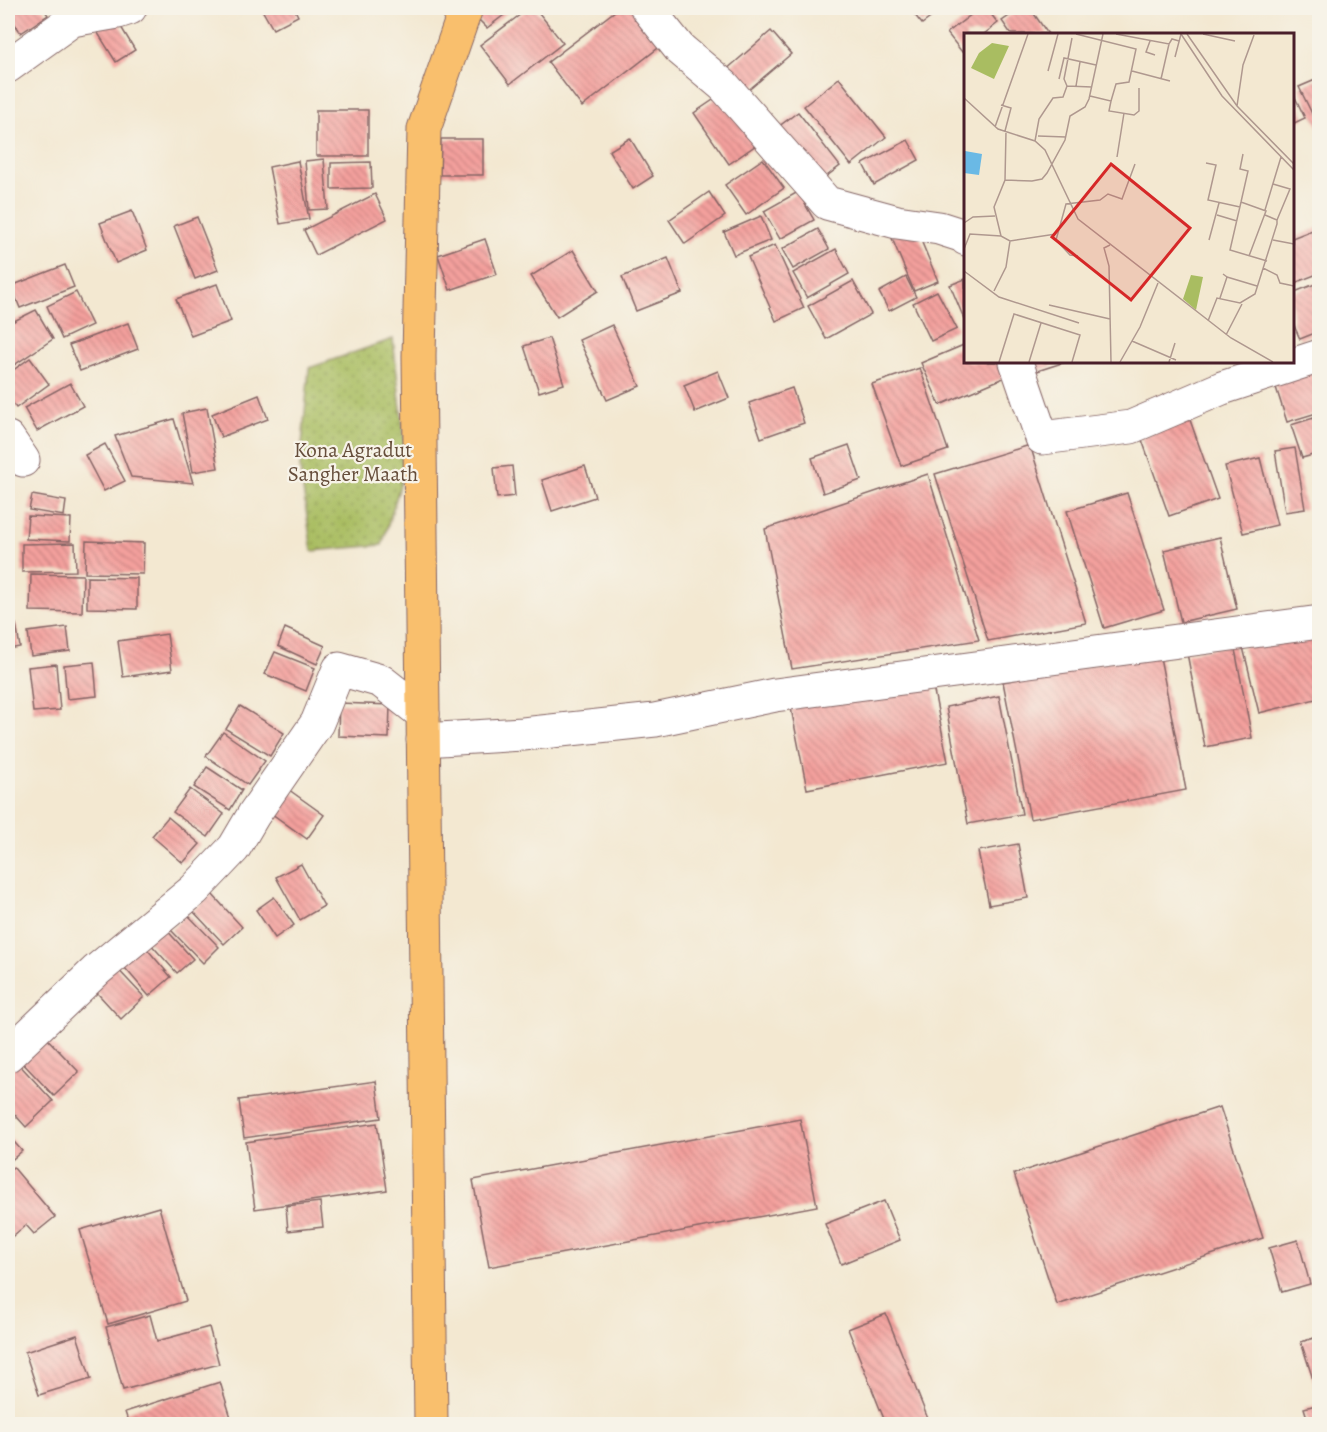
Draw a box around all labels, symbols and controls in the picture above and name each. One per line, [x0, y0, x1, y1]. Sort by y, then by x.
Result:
inset map [964, 33, 1294, 363]
park label: Kona Agradut Sangher Maath [288, 436, 418, 488]

